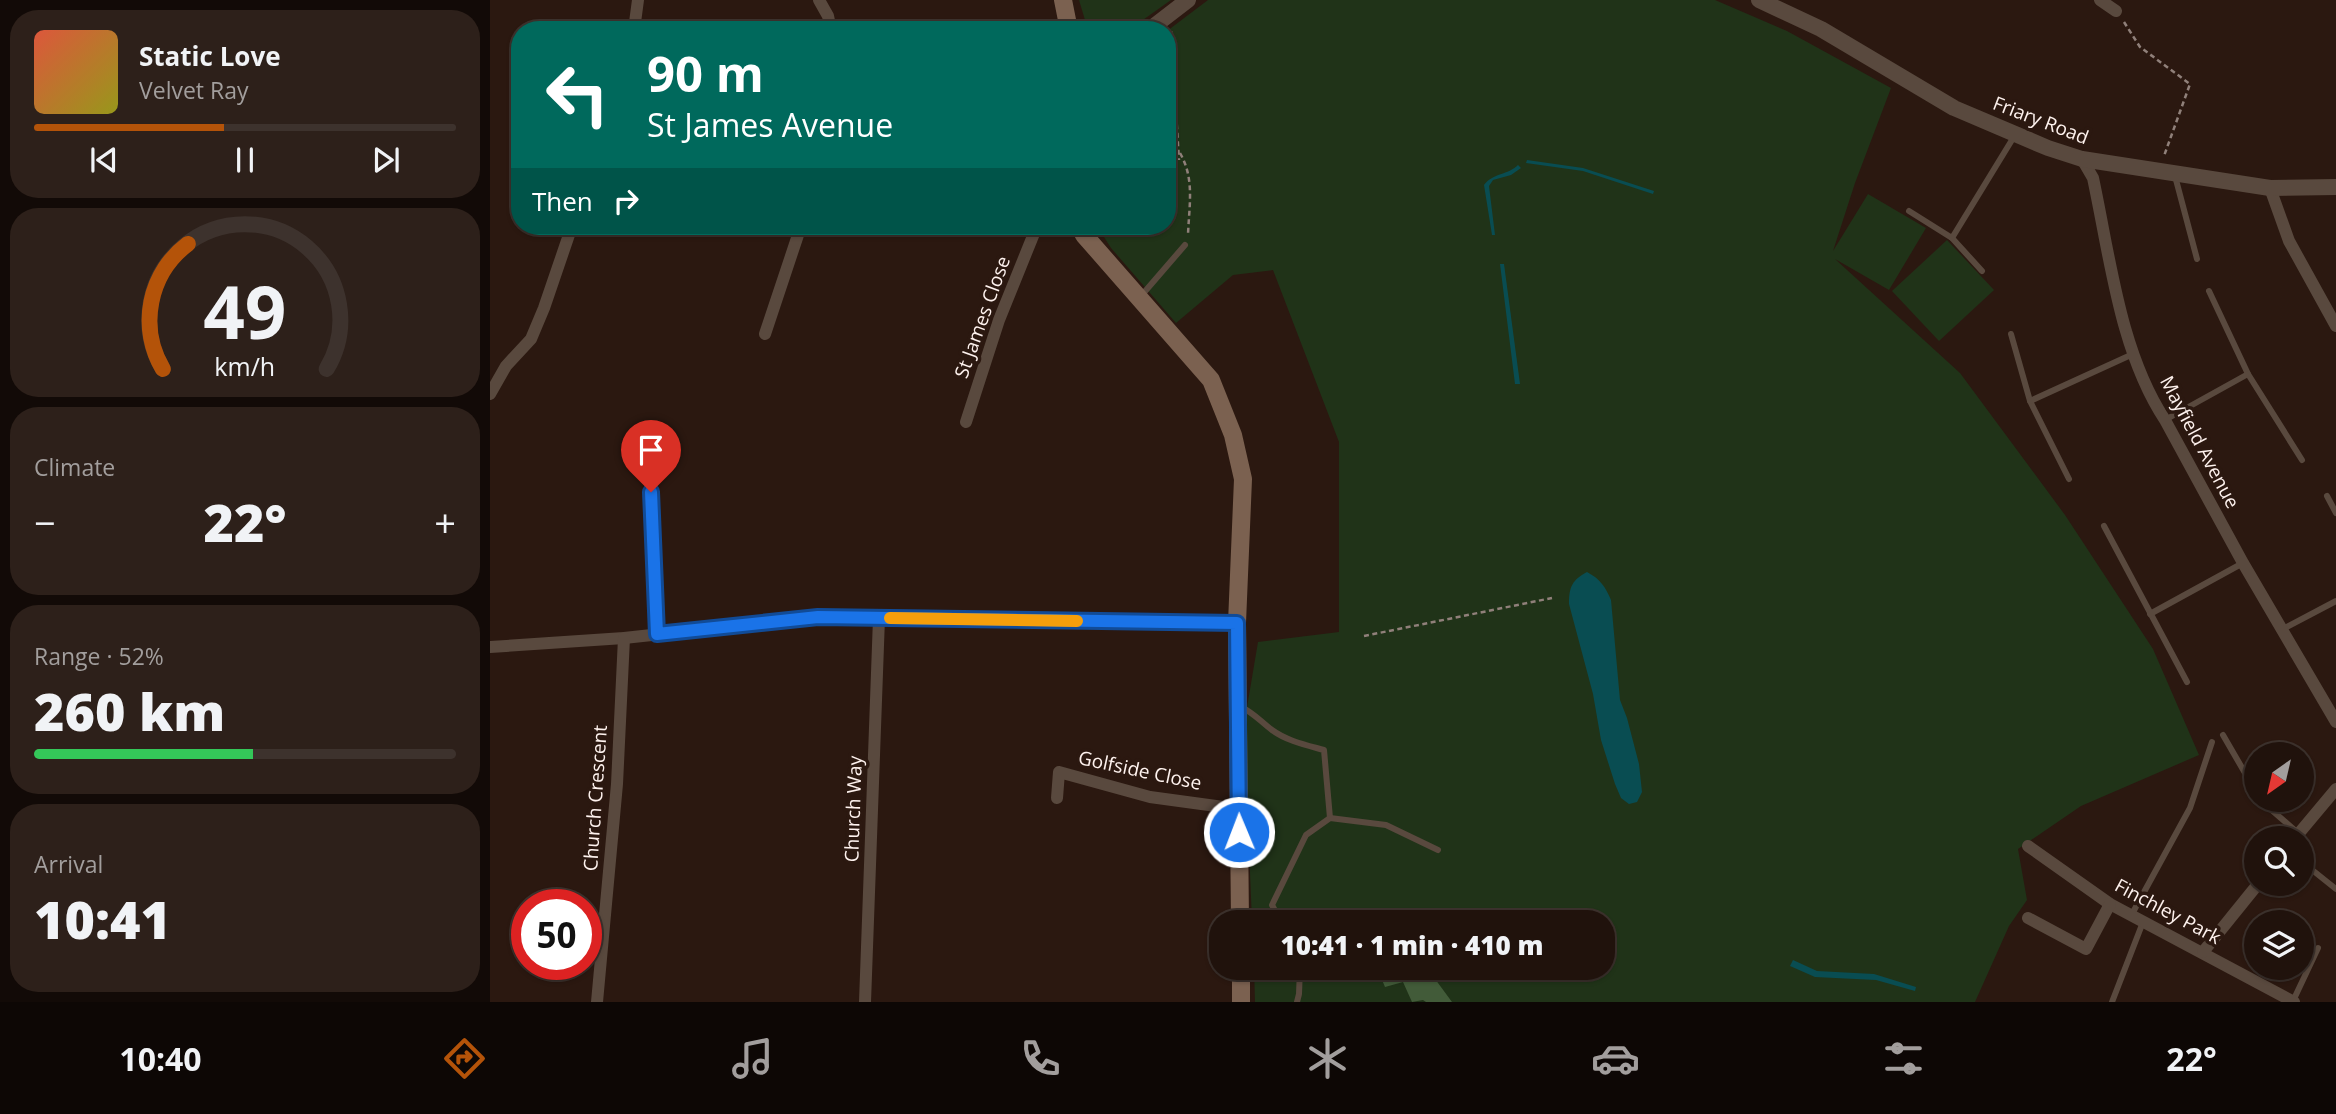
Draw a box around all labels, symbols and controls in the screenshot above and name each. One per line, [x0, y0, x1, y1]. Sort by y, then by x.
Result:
text: Static Love [139, 38, 281, 74]
text: 90 m [647, 40, 764, 106]
icon: left [532, 49, 623, 140]
text: Velvet Ray [139, 74, 249, 106]
street label: Friary Road [1989, 90, 2093, 150]
text: St James Avenue [647, 103, 893, 146]
icon: previous [85, 141, 123, 179]
icon: pause [226, 141, 264, 179]
icon: next [367, 141, 405, 179]
icon: right [607, 182, 645, 220]
text: Then [532, 183, 593, 219]
street label: St James Close [948, 252, 1016, 382]
text: 49 [203, 261, 287, 360]
text: km/h [215, 348, 275, 382]
street label: Mayfield Avenue [2154, 371, 2246, 513]
pin [621, 420, 681, 492]
icon: arrive [632, 431, 670, 469]
text: Climate [34, 451, 115, 483]
text: 22° [204, 486, 286, 557]
text: − [34, 496, 56, 548]
text: + [434, 496, 456, 548]
text: Range · 52% [34, 640, 164, 672]
text: 260 km [34, 675, 225, 746]
street label: Church Crescent [577, 724, 613, 872]
north arrow [2244, 742, 2314, 812]
map controls [2244, 742, 2314, 980]
street label: Golfside Close [1076, 744, 1204, 796]
street label: Church Way [838, 755, 868, 863]
position arrow [1202, 795, 1276, 869]
button: search [2244, 826, 2314, 896]
text: Arrival [34, 848, 103, 880]
street label: Finchley Park [2110, 872, 2226, 950]
text: 10:41 [34, 883, 171, 954]
speed limit sign: 50 [511, 889, 602, 980]
button: layers [2244, 910, 2314, 980]
text: 10:41 · 1 min · 410 m [1281, 927, 1543, 963]
icon: directions [440, 1034, 489, 1083]
icon: music [728, 1034, 777, 1083]
icon: phone [1016, 1034, 1065, 1083]
icon: climate [1303, 1034, 1352, 1083]
icon: car [1591, 1034, 1640, 1083]
icon: filters [1879, 1034, 1928, 1083]
text: 10:40 [119, 1037, 202, 1080]
text: 22° [2166, 1037, 2217, 1080]

